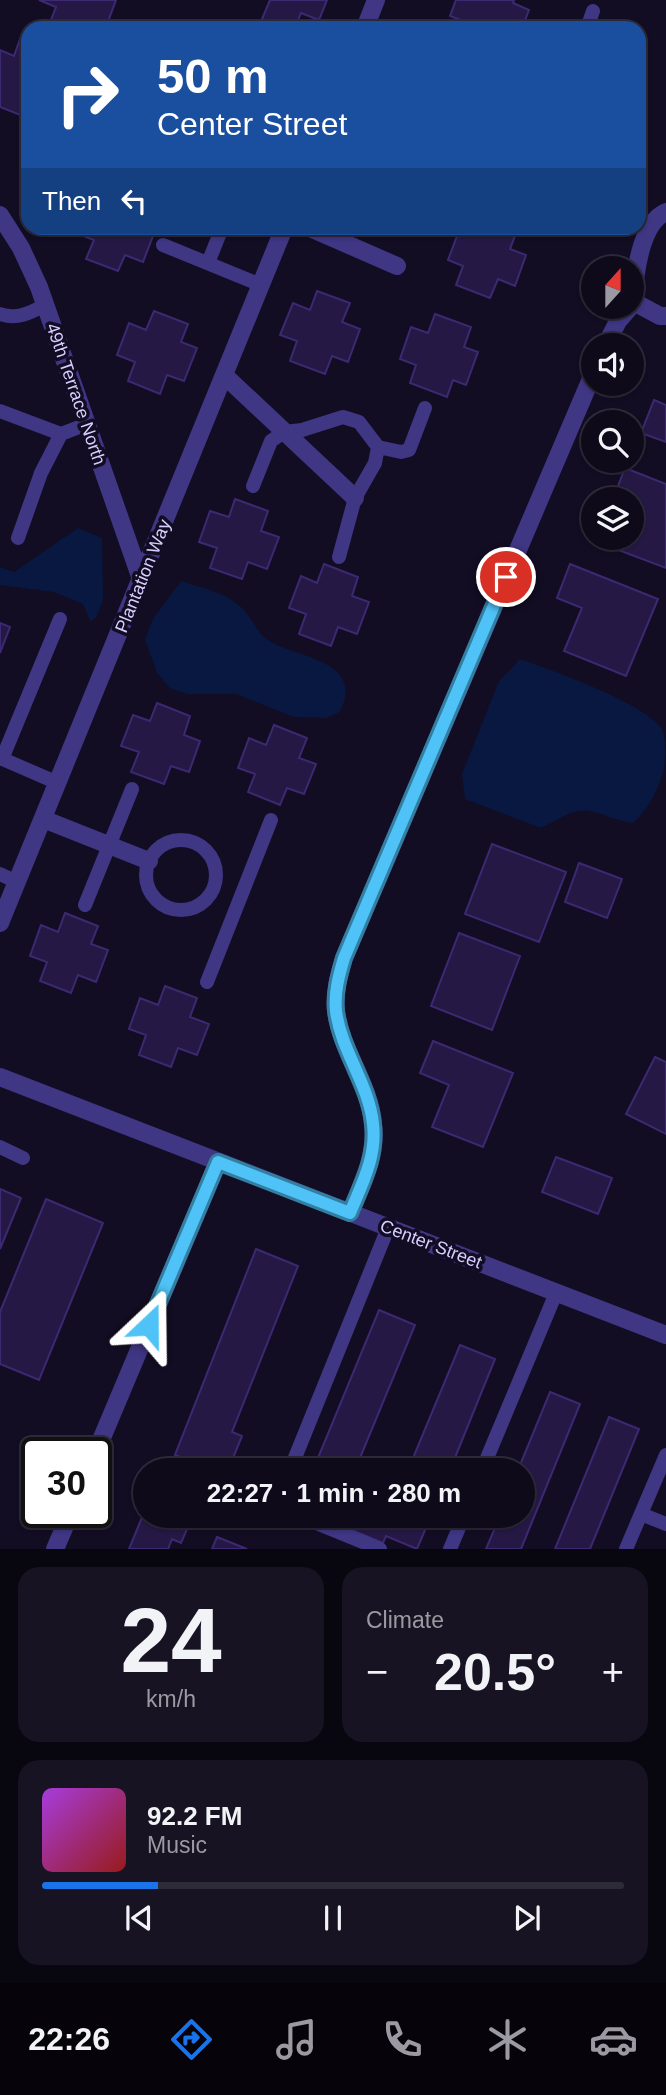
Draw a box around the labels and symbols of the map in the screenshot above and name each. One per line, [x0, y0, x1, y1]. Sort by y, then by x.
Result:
north arrow [581, 256, 644, 318]
street label: 49th Terrace North [42, 320, 110, 468]
street label: Plantation Way [111, 516, 175, 636]
pin [476, 547, 536, 607]
street label: Center Street [377, 1215, 485, 1273]
position arrow [112, 1288, 186, 1362]
speed limit sign: 30 [21, 1437, 112, 1528]

